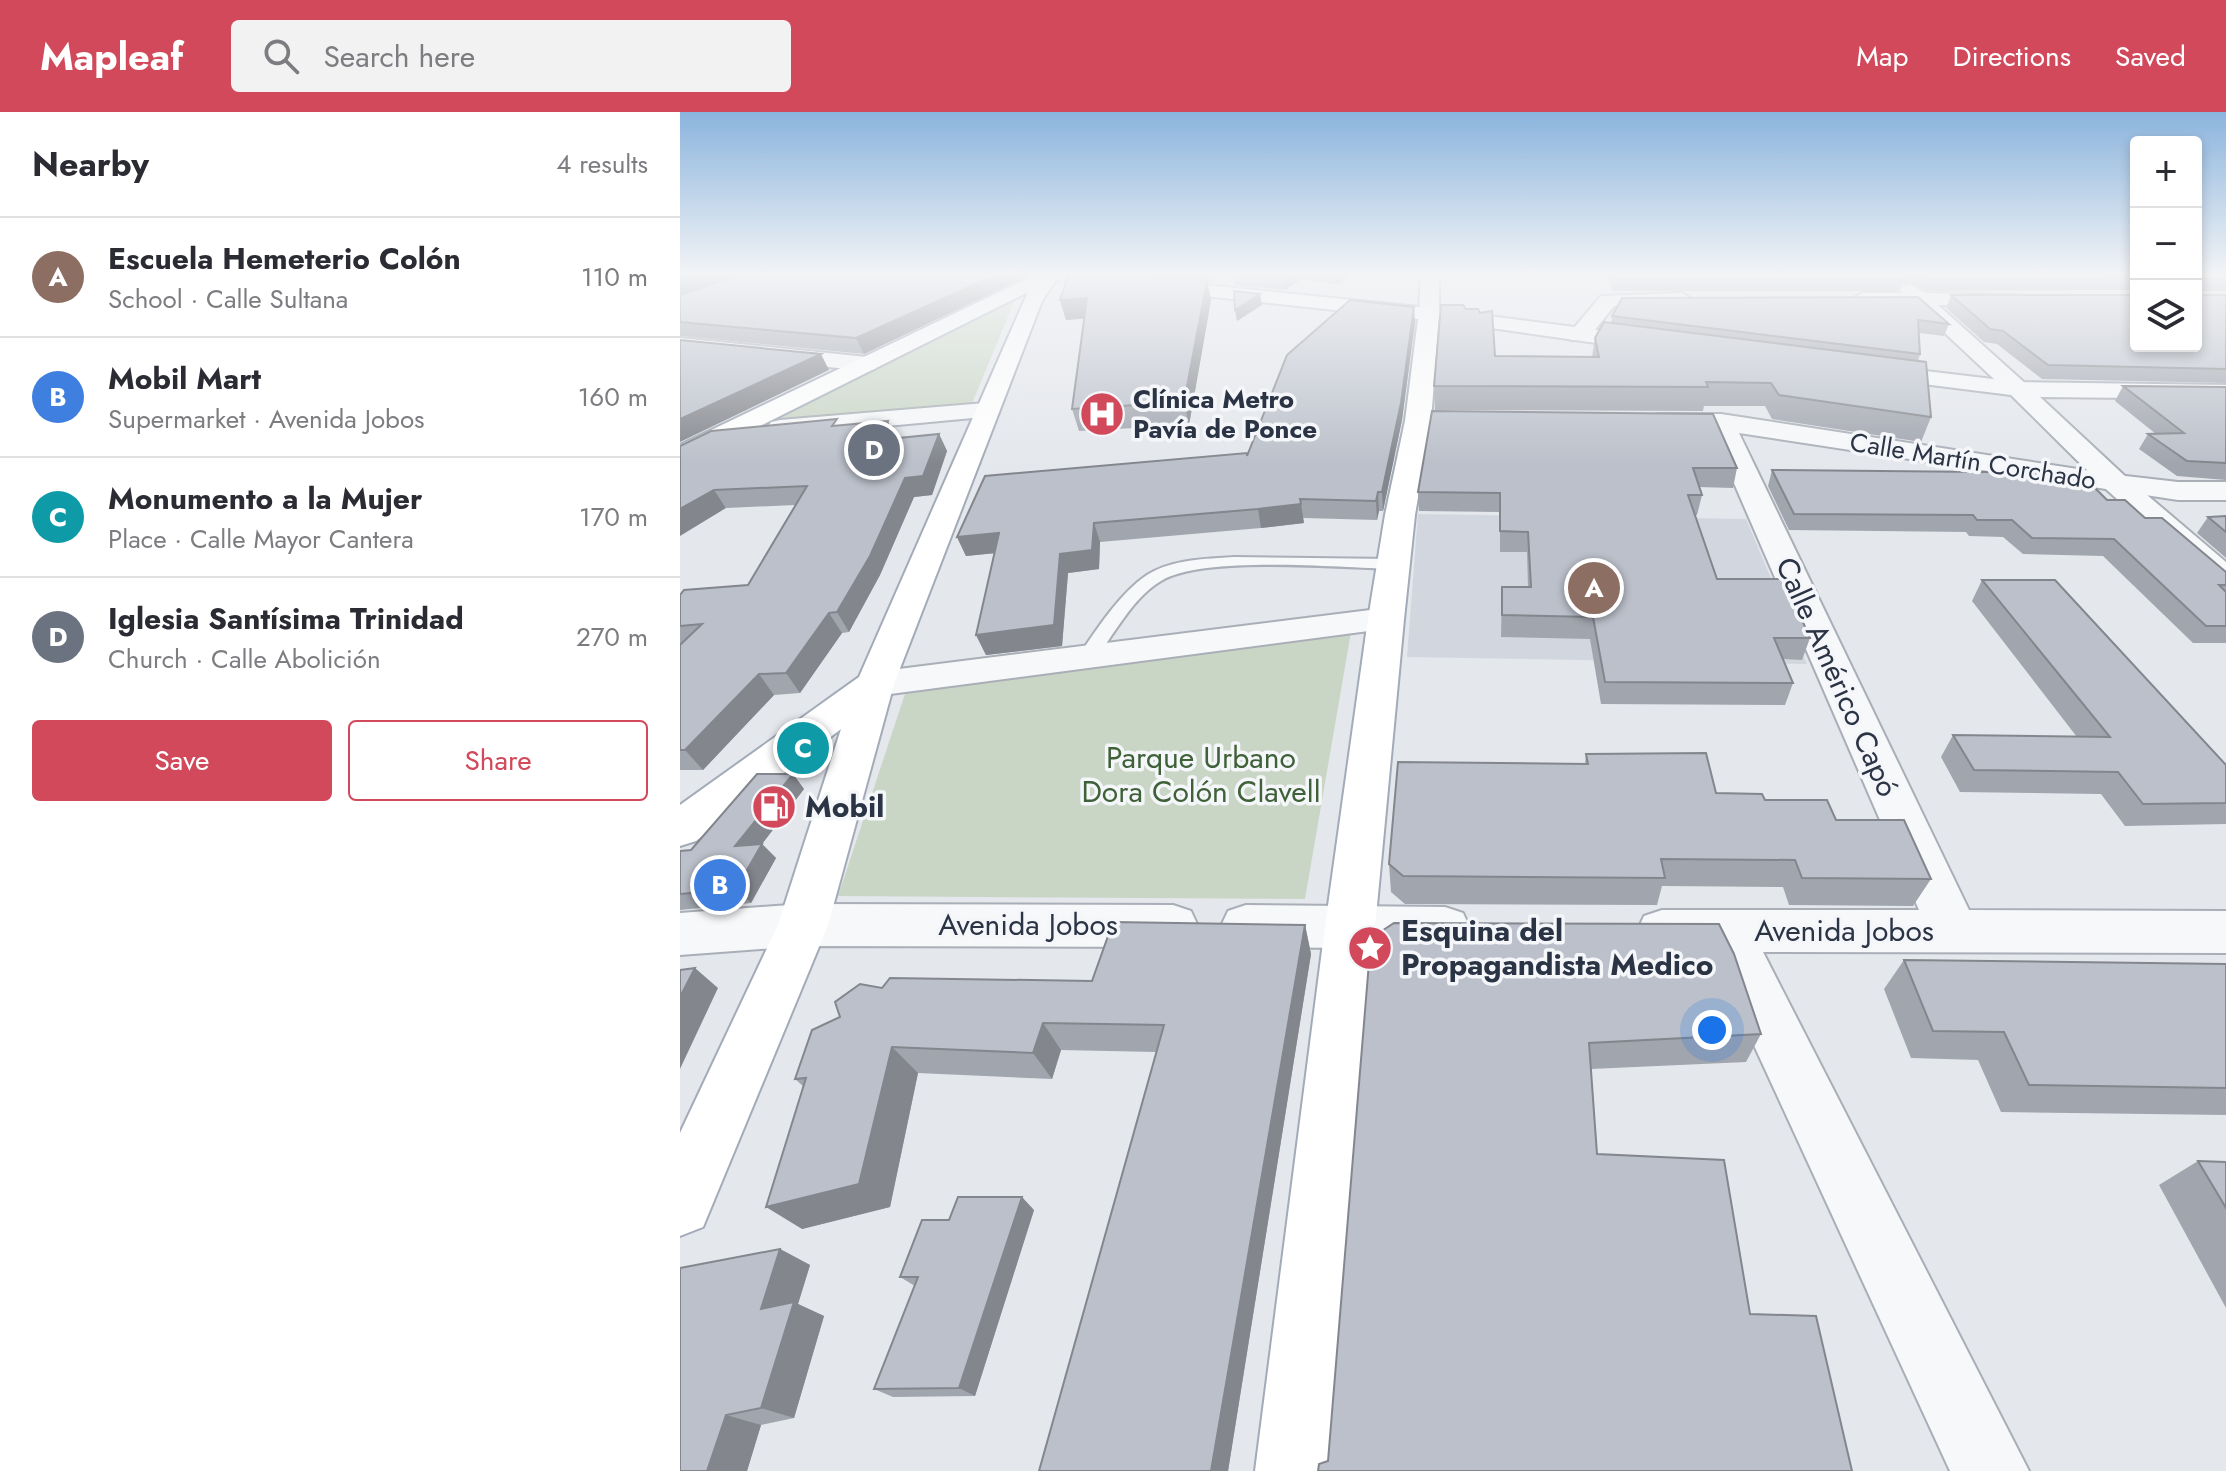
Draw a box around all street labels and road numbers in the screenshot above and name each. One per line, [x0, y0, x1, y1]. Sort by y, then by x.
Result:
street label: Calle Martín Corchado [1847, 423, 2099, 499]
street label: Calle Américo Capó [1765, 550, 1910, 803]
street label: Avenida Jobos [938, 903, 1118, 946]
street label: Avenida Jobos [1754, 909, 1934, 952]

